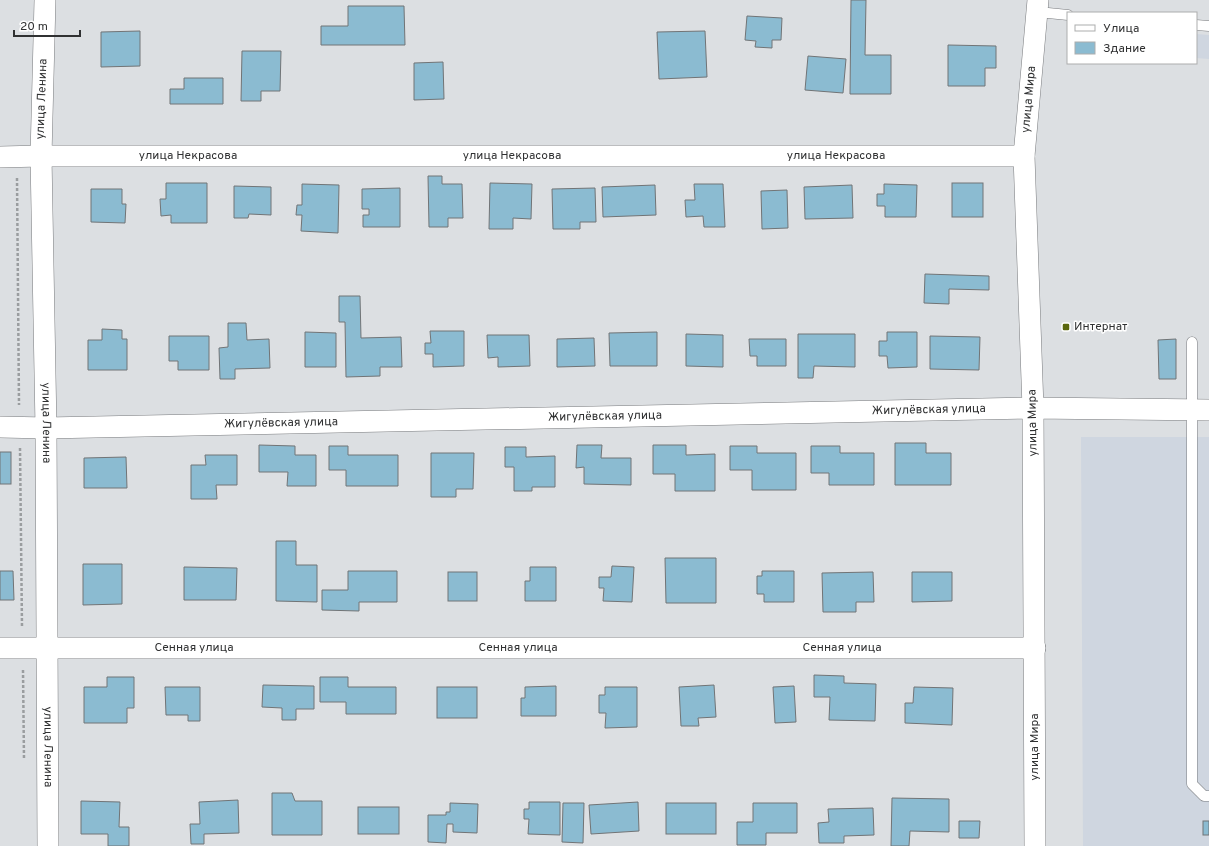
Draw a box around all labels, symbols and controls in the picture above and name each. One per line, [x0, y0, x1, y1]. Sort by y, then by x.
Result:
scale bar [14, 12, 80, 38]
legend [1067, 12, 1197, 64]
text: 20 m [20, 19, 48, 35]
text: Улица [1103, 21, 1139, 37]
text: Здание [1103, 41, 1146, 57]
street label: улица Ленина [33, 58, 51, 140]
street label: улица Мира [1018, 65, 1040, 134]
street label: улица Некрасова [139, 148, 237, 164]
street label: улица Некрасова [463, 148, 561, 164]
street label: улица Некрасова [787, 148, 885, 164]
place label: Интернат [1074, 319, 1128, 335]
marker: Интернат [1061, 322, 1071, 332]
street label: улица Ленина [37, 382, 54, 463]
street label: улица Мира [1024, 389, 1042, 457]
street label: Жигулёвская улица [872, 401, 986, 419]
street label: Жигулёвская улица [548, 408, 662, 426]
street label: Жигулёвская улица [224, 414, 338, 432]
street label: Сенная улица [154, 640, 234, 656]
street label: Сенная улица [478, 640, 558, 656]
street label: Сенная улица [802, 640, 882, 656]
street label: улица Ленина [39, 706, 56, 787]
street label: улица Мира [1027, 713, 1043, 781]

